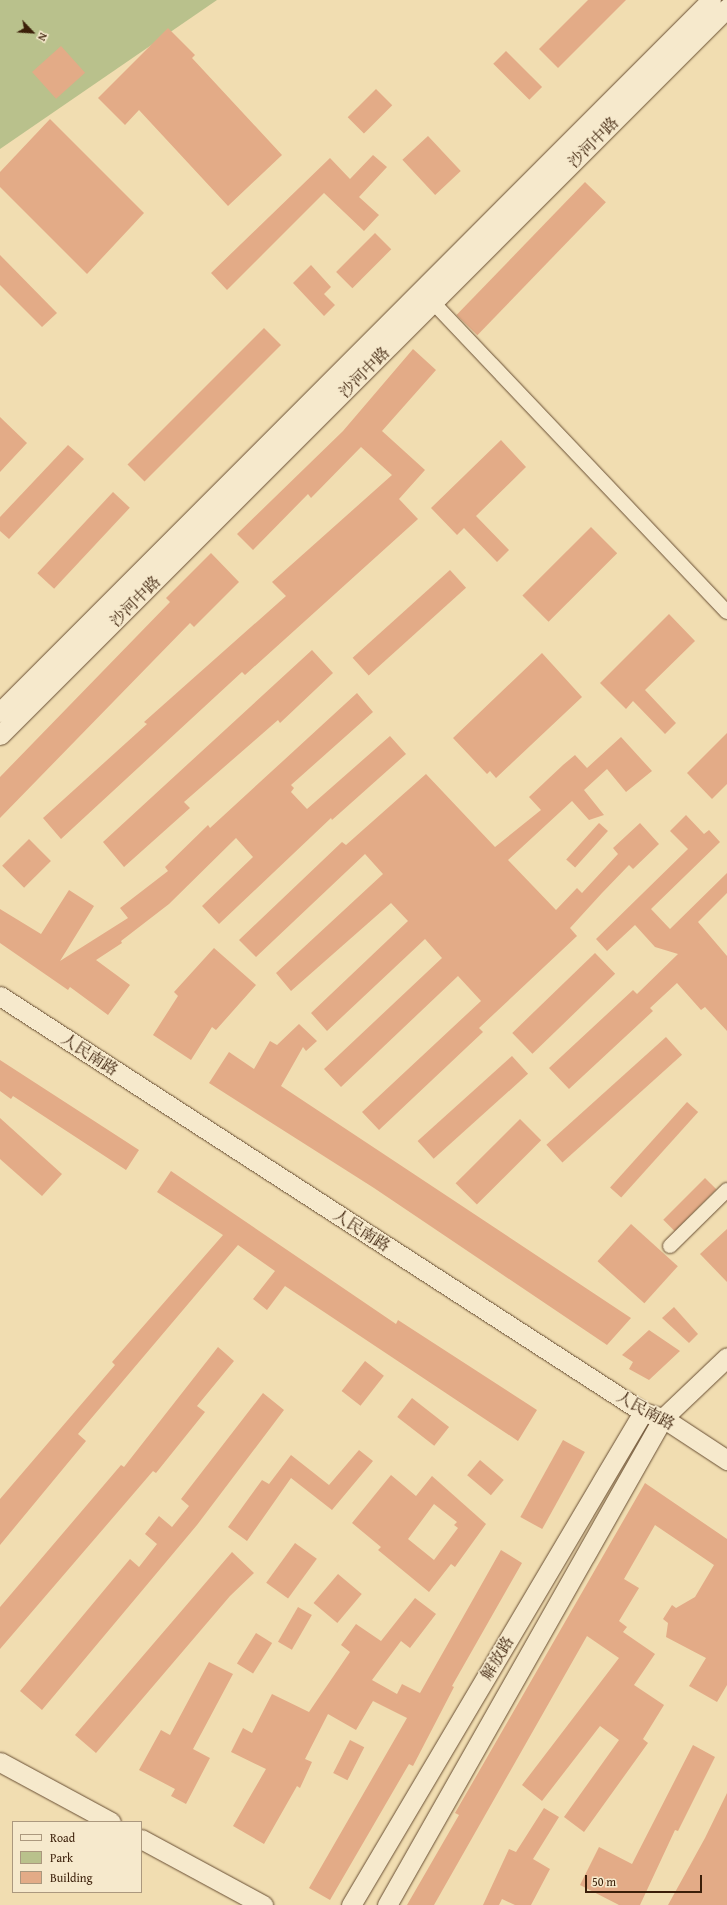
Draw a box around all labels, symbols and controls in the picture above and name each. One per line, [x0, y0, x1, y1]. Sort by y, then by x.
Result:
north arrow [12, 12, 52, 52]
text: N [34, 30, 52, 44]
street label: 沙河中路 [564, 113, 622, 171]
street label: 沙河中路 [335, 343, 393, 401]
street label: 沙河中路 [106, 572, 164, 630]
street label: 人民南路 [58, 1029, 122, 1079]
street label: 人民南路 [330, 1205, 394, 1255]
street label: 人民南路 [613, 1386, 679, 1434]
street label: 解放路 [476, 1632, 518, 1684]
legend [12, 1821, 142, 1893]
text: Road [50, 1829, 75, 1846]
text: Park [50, 1849, 73, 1866]
scale bar [587, 1867, 704, 1893]
text: Building [50, 1869, 93, 1886]
text: 50 m [592, 1873, 616, 1890]

